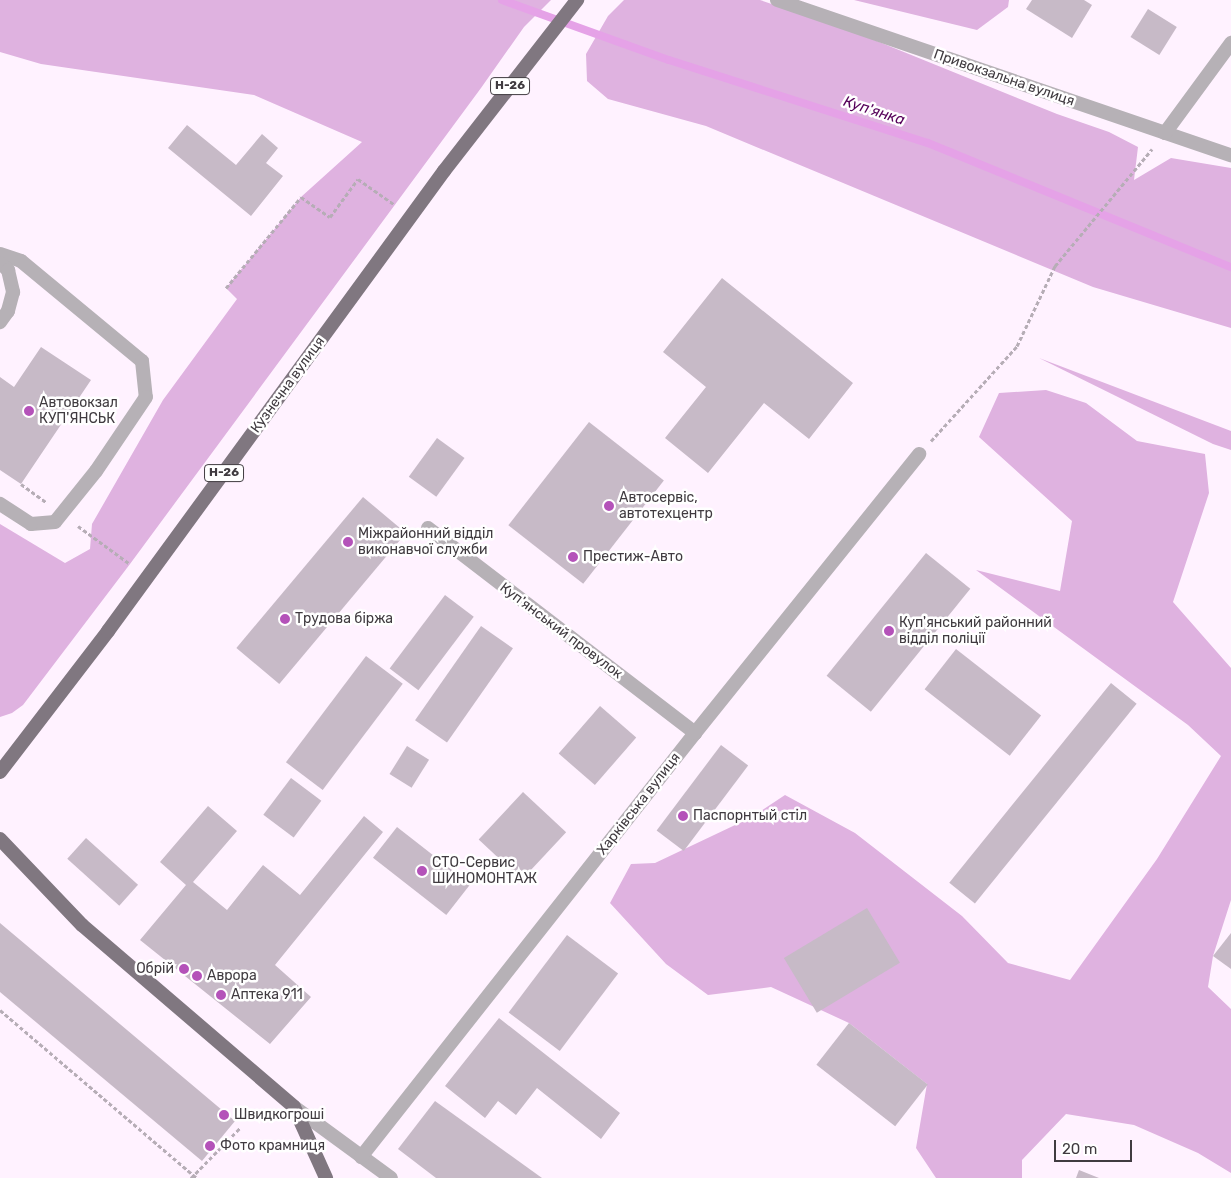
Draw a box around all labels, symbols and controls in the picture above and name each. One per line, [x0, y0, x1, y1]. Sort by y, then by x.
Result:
street label: Привокзальна вулиця [931, 46, 1077, 110]
road number: Н-26 [490, 76, 530, 95]
water label: Куп'янка [841, 93, 907, 129]
street label: Кузнечна вулиця [247, 334, 329, 436]
place label: Автовокзал КУП'ЯНСЬК [39, 395, 118, 428]
marker: Автовокзал КУП'ЯНСЬК [23, 405, 35, 417]
road number: Н-26 [204, 463, 244, 482]
place label: Автосервіс, автотехцентр [619, 490, 713, 522]
marker: Автосервіс, автотехцентр [603, 500, 615, 512]
place label: Міжрайонний відділ виконавчої служби [358, 526, 493, 558]
marker: Міжрайонний відділ виконавчої служби [342, 536, 354, 548]
place label: Престиж-Авто [583, 549, 683, 565]
marker: Престиж-Авто [567, 551, 579, 563]
street label: Куп'янський провулок [496, 579, 626, 683]
place label: Трудова біржа [295, 611, 393, 627]
marker: Трудова біржа [279, 613, 291, 625]
place label: Куп'янський районний відділ поліції [899, 615, 1052, 648]
marker: Куп'янський районний відділ поліції [883, 625, 895, 637]
street label: Харківська вулиця [594, 750, 684, 858]
place label: Паспорнтый стіл [693, 808, 807, 824]
marker: Паспорнтый стіл [677, 810, 689, 822]
place label: СТО-Сервис ШИНОМОНТАЖ [432, 855, 537, 888]
marker: СТО-Сервис ШИНОМОНТАЖ [416, 865, 428, 877]
place label: Обрій [136, 961, 174, 977]
marker: Обрій [178, 963, 190, 975]
place label: Аврора [207, 968, 257, 984]
marker: Аврора [191, 970, 203, 982]
place label: Аптека 911 [231, 987, 303, 1003]
marker: Аптека 911 [215, 989, 227, 1001]
place label: Швидкогроші [234, 1107, 324, 1123]
marker: Швидкогроші [218, 1109, 230, 1121]
scale bar [1056, 1130, 1134, 1162]
place label: Фото крамниця [220, 1138, 325, 1154]
marker: Фото крамниця [204, 1140, 216, 1152]
text: 20 m [1062, 1140, 1097, 1158]

